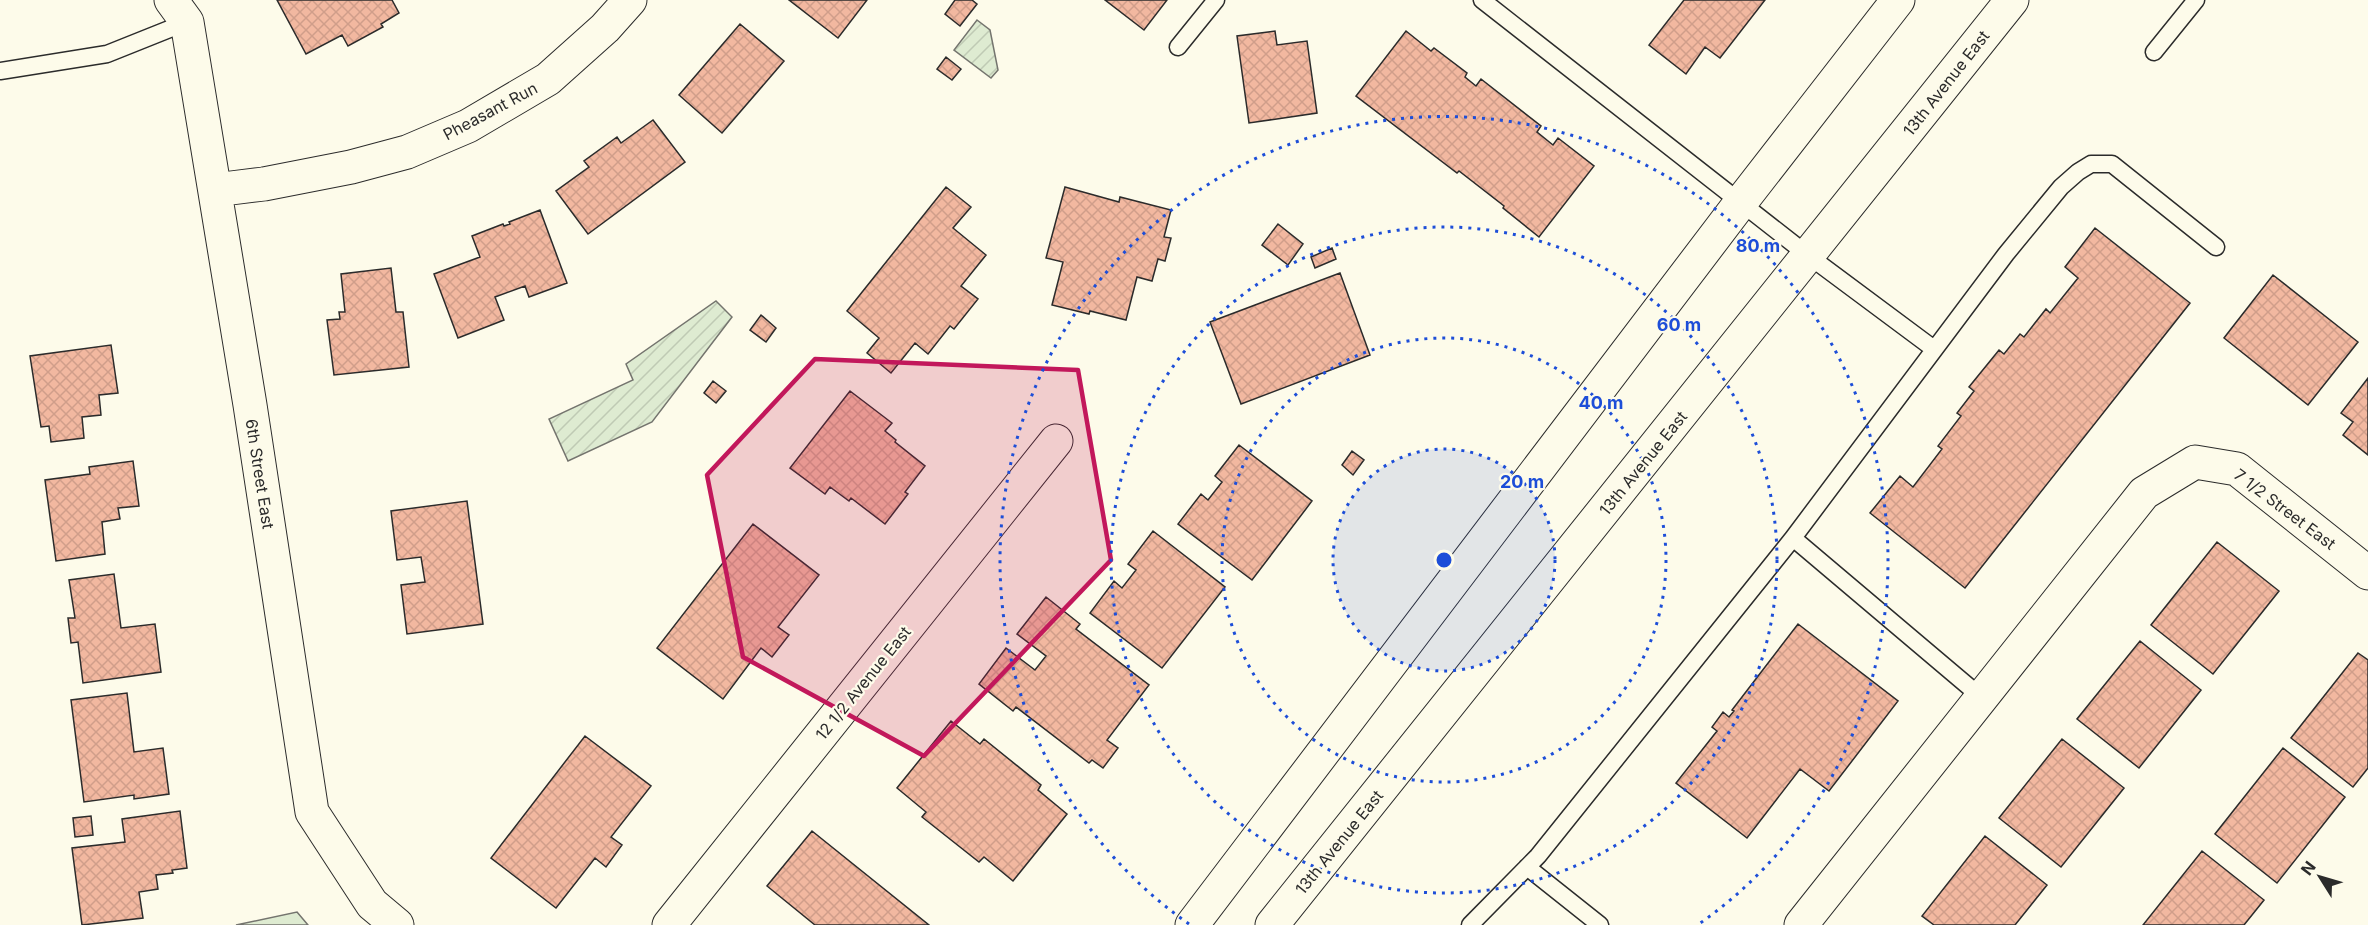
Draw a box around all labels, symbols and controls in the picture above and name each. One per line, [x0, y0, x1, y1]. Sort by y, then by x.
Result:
street label: 13th Avenue East [1899, 26, 1993, 140]
street label: Pheasant Run [439, 78, 541, 144]
text: 80 m [1736, 235, 1780, 256]
text: 60 m [1657, 314, 1701, 335]
text: 40 m [1579, 392, 1624, 413]
street label: 13th Avenue East [1595, 407, 1691, 519]
street label: 6th Street East [241, 418, 279, 530]
street label: 7 1/2 Street East [2230, 464, 2340, 554]
text: 20 m [1500, 471, 1544, 492]
centre of rings [1434, 550, 1454, 570]
street label: 12 1/2 Avenue East [811, 622, 915, 744]
street label: 13th Avenue East [1291, 786, 1387, 898]
north arrow [2290, 847, 2350, 907]
text: N [2296, 857, 2320, 879]

